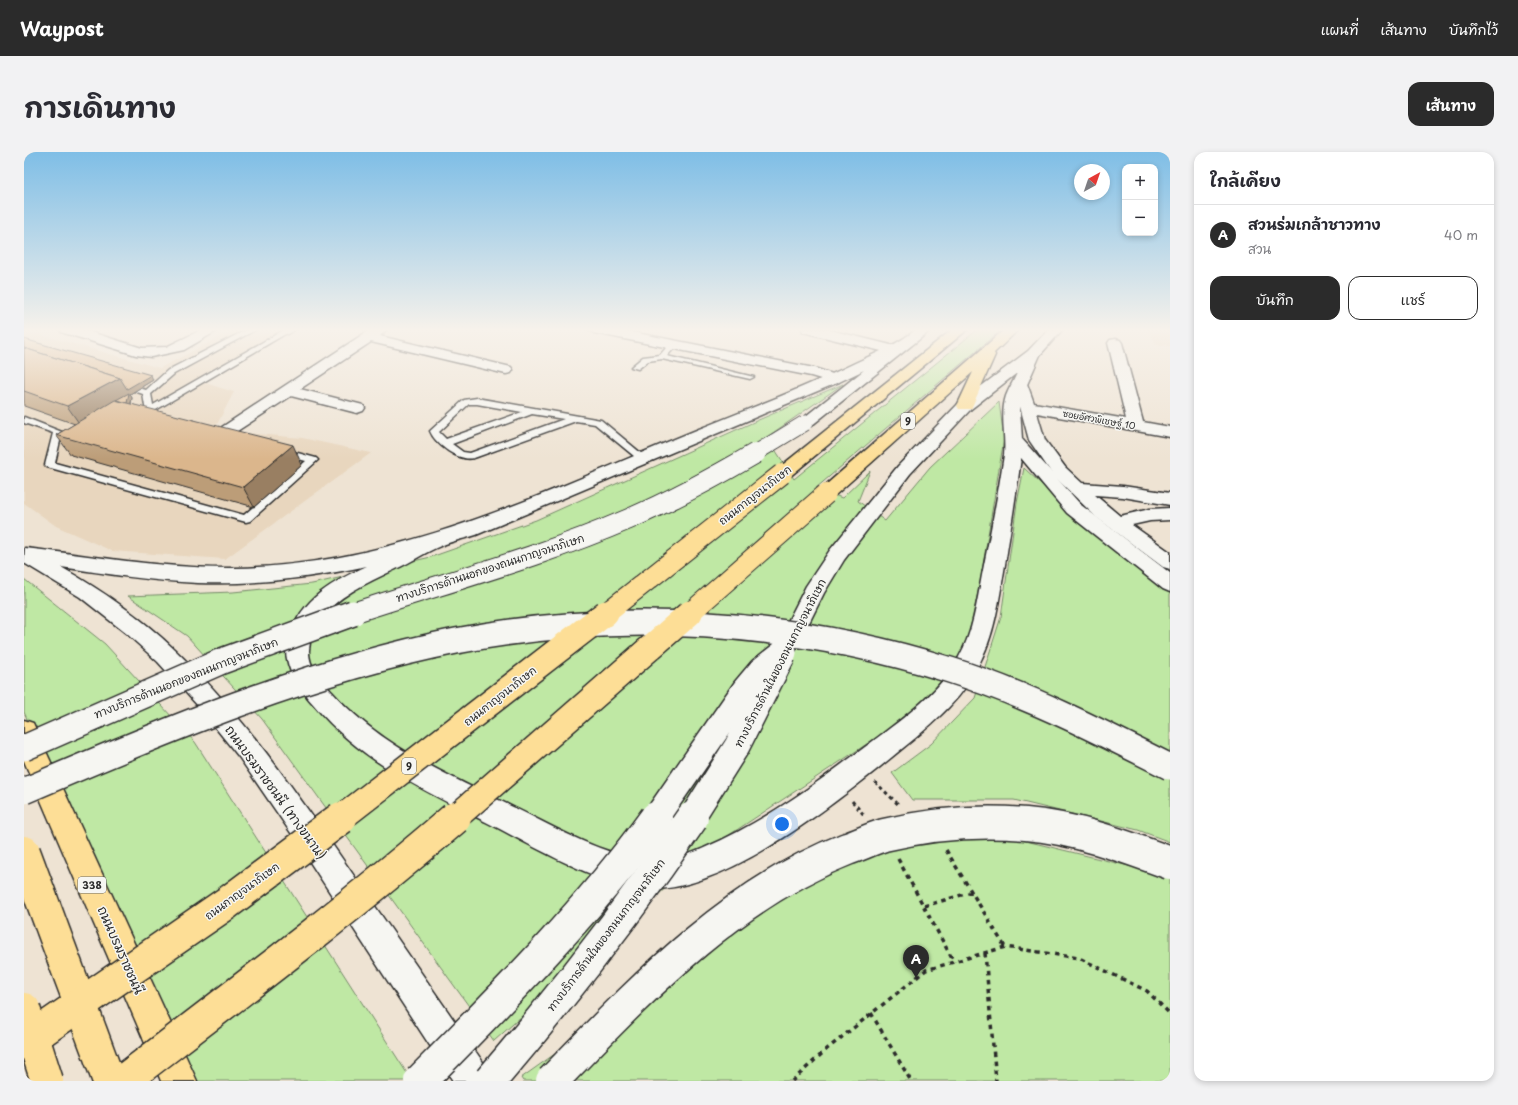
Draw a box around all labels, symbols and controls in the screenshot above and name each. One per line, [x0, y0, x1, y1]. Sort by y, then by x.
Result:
text: Waypost [20, 14, 104, 42]
text: แผนที่ [1321, 19, 1358, 40]
text: เส้นทาง [1380, 19, 1427, 40]
text: บันทึกไว้ [1449, 19, 1498, 40]
button: เส้นทาง [1408, 82, 1494, 126]
text: การเดินทาง [24, 85, 176, 128]
north arrow [1074, 164, 1110, 200]
map controls [1122, 164, 1158, 236]
button: + [1122, 164, 1158, 200]
text: ใกล้เคียง [1210, 167, 1281, 193]
button: − [1122, 200, 1158, 236]
text: สวนร่มเกล้าชาวทาง [1248, 212, 1381, 235]
text: A [1218, 225, 1228, 244]
text: 40 m [1444, 225, 1478, 244]
text: สวน [1248, 239, 1271, 258]
button: บันทึก [1210, 276, 1340, 320]
button: แชร์ [1348, 276, 1478, 320]
street label: ซอยอัศวพิเชษฐ์ 10 [1062, 406, 1137, 432]
road number: 9 [901, 413, 915, 429]
street label: ถนนกาญจนาภิเษก [715, 461, 795, 529]
street label: ทางบริการด้านนอกของถนนกาญจนาภิเษก [393, 529, 586, 606]
street label: ทางบริการด้านในของถนนกาญจนาภิเษก [729, 575, 830, 750]
street label: ทางบริการด้านนอกของถนนกาญจนาภิเษก [91, 633, 280, 722]
street label: ถนนกาญจนาภิเษก [460, 662, 540, 730]
street label: ถนนบรมราชชนนี (ทางขนาน) [221, 721, 332, 863]
road number: 9 [402, 758, 416, 774]
your location [772, 814, 792, 834]
street label: ทางบริการด้านในของถนนกาญจนาภิเษก [542, 855, 669, 1015]
street label: ถนนกาญจนาภิเษก [201, 858, 283, 924]
road number: 338 [78, 877, 106, 893]
street label: ถนนบรมราชชนนี [94, 903, 149, 997]
pin: A [903, 945, 929, 978]

